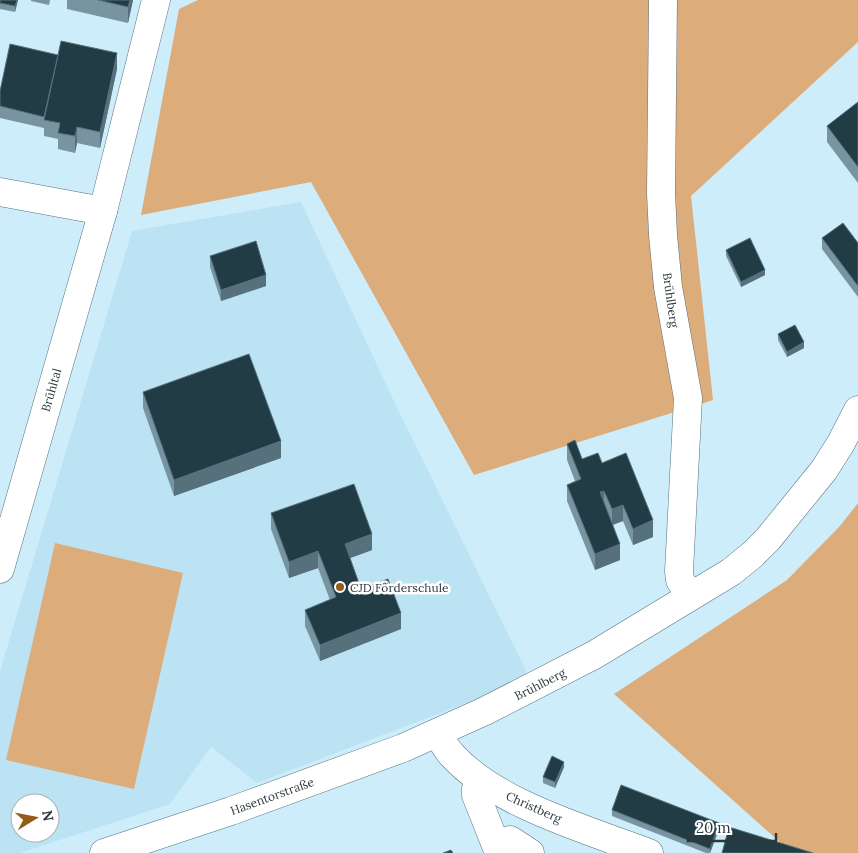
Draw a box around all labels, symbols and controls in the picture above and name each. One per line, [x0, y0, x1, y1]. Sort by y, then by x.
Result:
street label: Brühlberg [660, 271, 682, 329]
street label: Brühltal [38, 367, 64, 413]
place label: CJD Förderschule [350, 580, 449, 595]
marker: CJD Förderschule [334, 581, 346, 593]
street label: Brühlberg [512, 665, 568, 703]
street label: Hasentorstraße [228, 774, 316, 818]
street label: Christberg [504, 788, 565, 826]
north arrow [10, 793, 60, 843]
text: N [38, 809, 58, 823]
scale bar [688, 810, 776, 842]
text: 20 m [696, 818, 731, 837]

